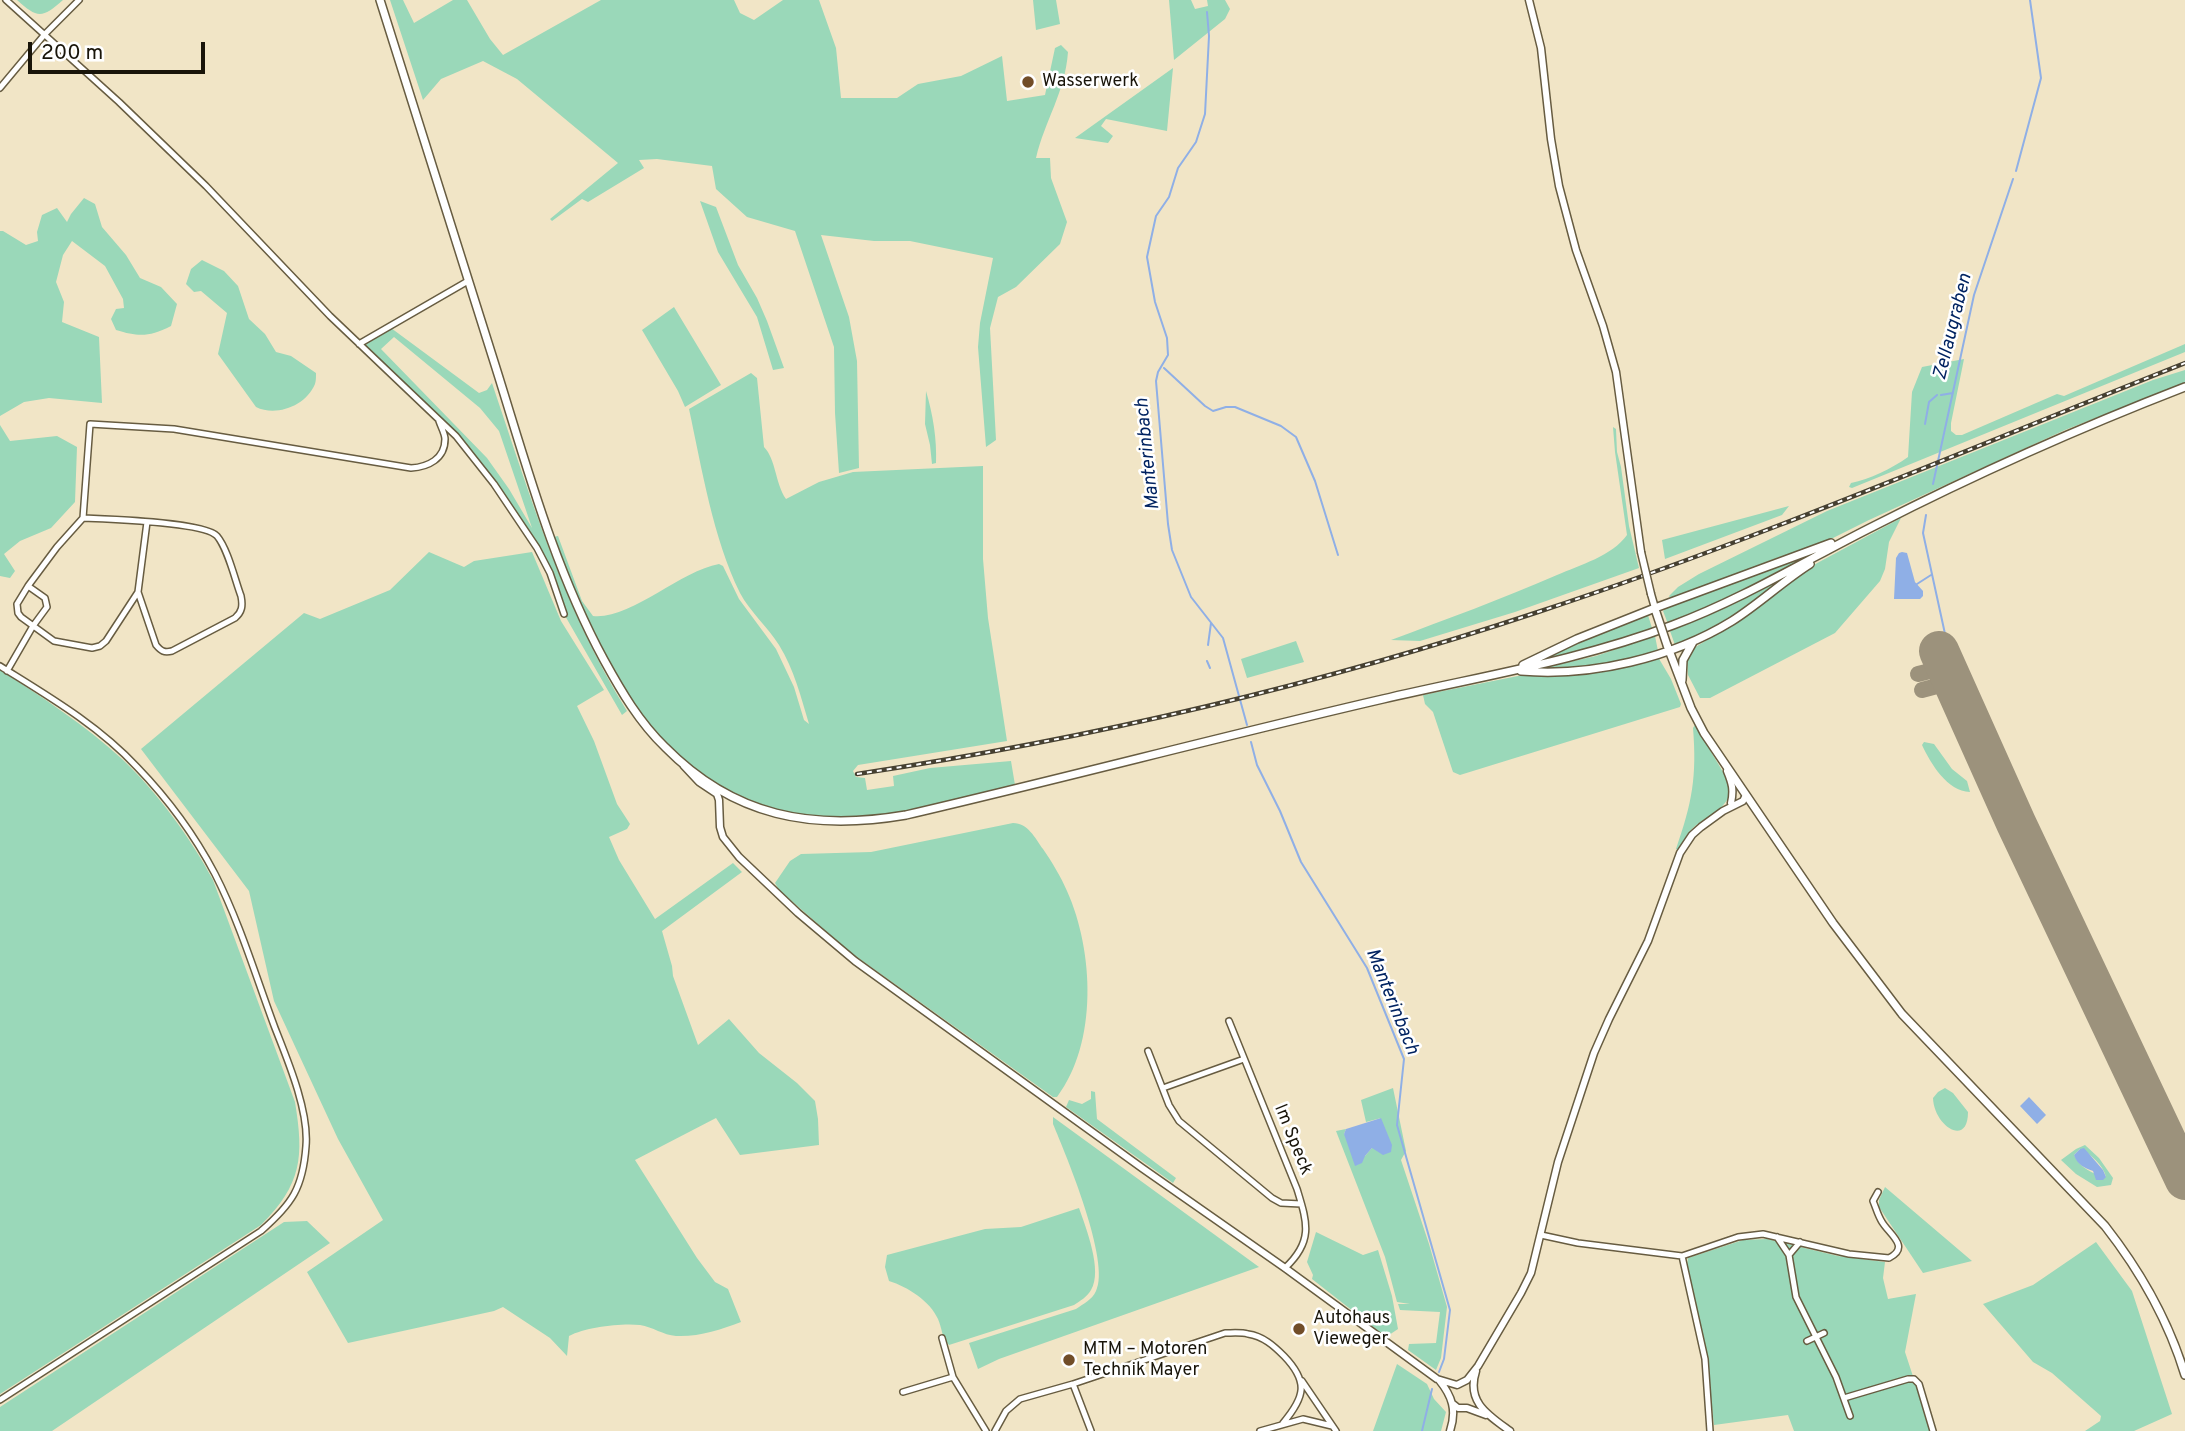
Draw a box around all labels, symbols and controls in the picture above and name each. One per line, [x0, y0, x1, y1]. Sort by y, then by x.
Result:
scale bar [32, 28, 208, 72]
text: 200 m [41, 40, 103, 67]
place label: Wasserwerk [1042, 71, 1139, 93]
marker: Wasserwerk [1020, 74, 1036, 90]
water label: Zellaugraben [1930, 272, 1978, 382]
water label: Manterinbach [1132, 397, 1166, 511]
water label: Manterinbach [1359, 946, 1423, 1058]
street label: Im Speck [1268, 1101, 1316, 1179]
place label: Autohaus Vieweger [1313, 1308, 1390, 1350]
marker: Autohaus Vieweger [1291, 1321, 1307, 1337]
place label: MTM – Motoren Technik Mayer [1083, 1339, 1207, 1382]
marker: MTM – Motoren Technik Mayer [1061, 1352, 1077, 1368]

